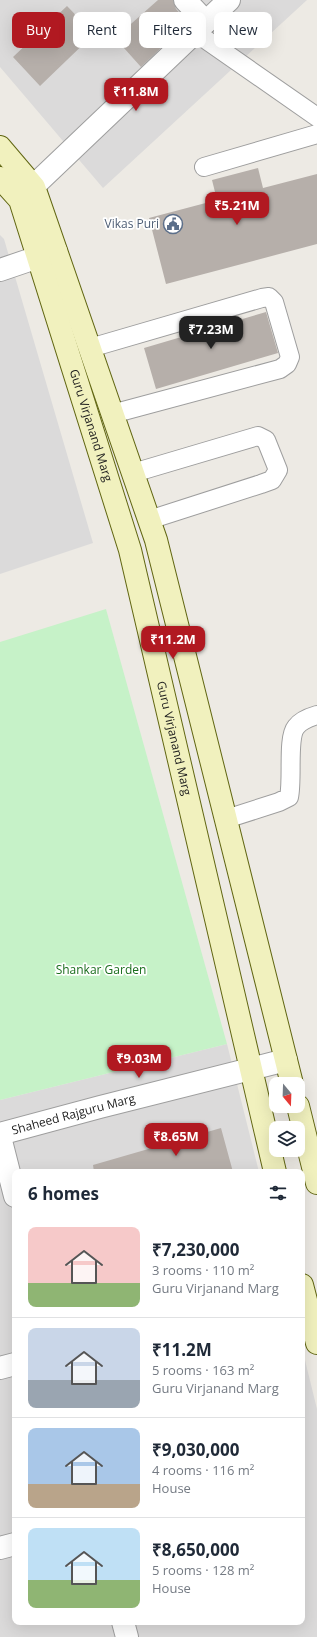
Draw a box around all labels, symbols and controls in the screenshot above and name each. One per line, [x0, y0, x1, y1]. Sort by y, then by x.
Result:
chip: Buy [12, 12, 65, 48]
chip: Rent [73, 12, 131, 48]
chip: Filters [139, 12, 206, 48]
chip: New [214, 12, 272, 48]
pin: ₹11.8M [103, 78, 169, 112]
text: ₹11.8M [113, 82, 159, 100]
pin: ₹5.21M [204, 192, 270, 226]
text: ₹5.21M [214, 196, 260, 214]
public building icon: Vikas Puri [162, 213, 184, 235]
place label: Vikas Puri [104, 215, 159, 232]
pin: ₹7.23M [178, 316, 244, 350]
text: ₹7.23M [188, 320, 234, 338]
street label: Guru Virjanand Marg [66, 367, 117, 484]
pin: ₹11.2M [140, 626, 206, 660]
text: ₹11.2M [150, 630, 196, 648]
street label: Guru Virjanand Marg [153, 679, 196, 798]
park label: Shankar Garden [56, 961, 146, 978]
pin: ₹9.03M [106, 1045, 172, 1079]
text: ₹9.03M [116, 1049, 162, 1067]
north arrow [269, 1077, 305, 1113]
map controls [269, 1077, 305, 1157]
street label: Shaheed Rajguru Marg [10, 1089, 137, 1138]
button: layers [269, 1121, 305, 1157]
pin: ₹8.65M [143, 1123, 209, 1157]
text: ₹8.65M [153, 1127, 199, 1145]
text: 6 homes [28, 1182, 99, 1205]
icon: filters [267, 1182, 289, 1204]
text: ₹7,230,000 [152, 1238, 239, 1261]
icon: home [60, 1243, 108, 1291]
text: 3 rooms · 110 m² [152, 1261, 254, 1279]
text: Guru Virjanand Marg [152, 1279, 279, 1297]
text: ₹11.2M [152, 1338, 212, 1361]
icon: home [60, 1344, 108, 1392]
text: 5 rooms · 163 m² [152, 1361, 254, 1379]
text: Guru Virjanand Marg [152, 1379, 279, 1397]
text: ₹9,030,000 [152, 1438, 239, 1461]
icon: home [60, 1444, 108, 1492]
text: 4 rooms · 116 m² [152, 1461, 254, 1479]
text: House [152, 1479, 191, 1497]
text: ₹8,650,000 [152, 1538, 239, 1561]
icon: home [60, 1544, 108, 1592]
text: 5 rooms · 128 m² [152, 1561, 254, 1579]
text: House [152, 1579, 191, 1597]

